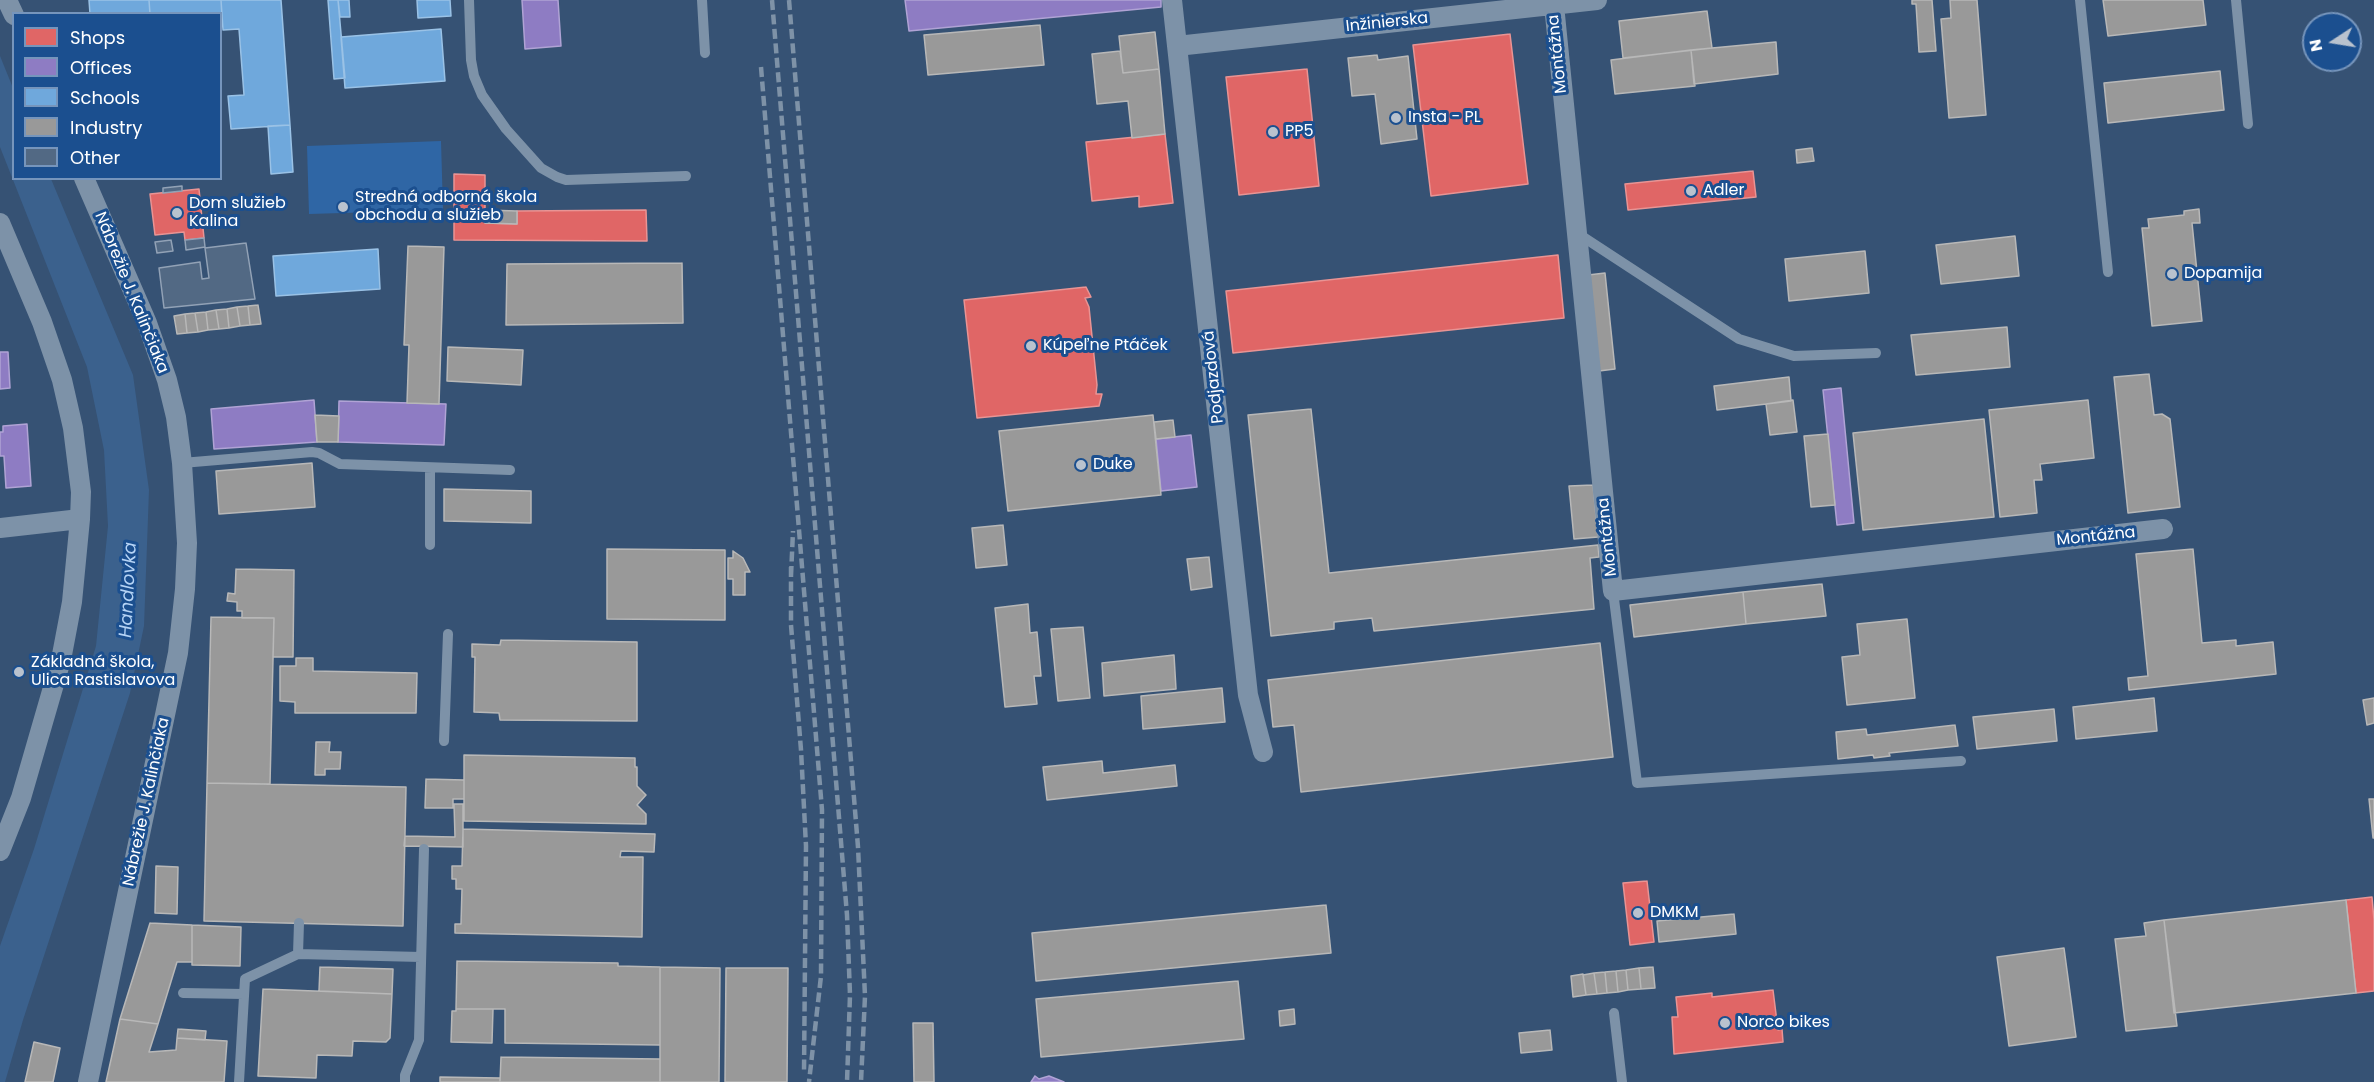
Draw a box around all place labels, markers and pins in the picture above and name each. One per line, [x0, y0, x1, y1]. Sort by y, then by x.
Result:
place label: Insta - PL [1408, 108, 1481, 128]
marker: Insta - PL [1389, 111, 1403, 125]
place label: PP5 [1285, 122, 1314, 142]
marker: PP5 [1266, 125, 1280, 139]
place label: Adler [1703, 181, 1744, 201]
marker: Adler [1684, 184, 1698, 198]
place label: Stredná odborná škola obchodu a služieb [355, 188, 537, 226]
place label: Dom služieb Kalina [189, 194, 286, 232]
marker: Stredná odborná škola obchodu a služieb [336, 200, 350, 214]
marker: Dom služieb Kalina [170, 206, 184, 220]
place label: Dopamija [2184, 264, 2262, 284]
marker: Dopamija [2165, 267, 2179, 281]
place label: Kúpeľne Ptáček [1043, 336, 1168, 356]
marker: Kúpeľne Ptáček [1024, 339, 1038, 353]
place label: Duke [1093, 455, 1133, 475]
marker: Duke [1074, 458, 1088, 472]
place label: Základná škola, Ulica Rastislavova [31, 653, 175, 691]
marker: Základná škola, Ulica Rastislavova [12, 665, 26, 679]
place label: DMKM [1650, 903, 1698, 923]
marker: DMKM [1631, 906, 1645, 920]
place label: Norco bikes [1737, 1013, 1830, 1033]
marker: Norco bikes [1718, 1016, 1732, 1030]

